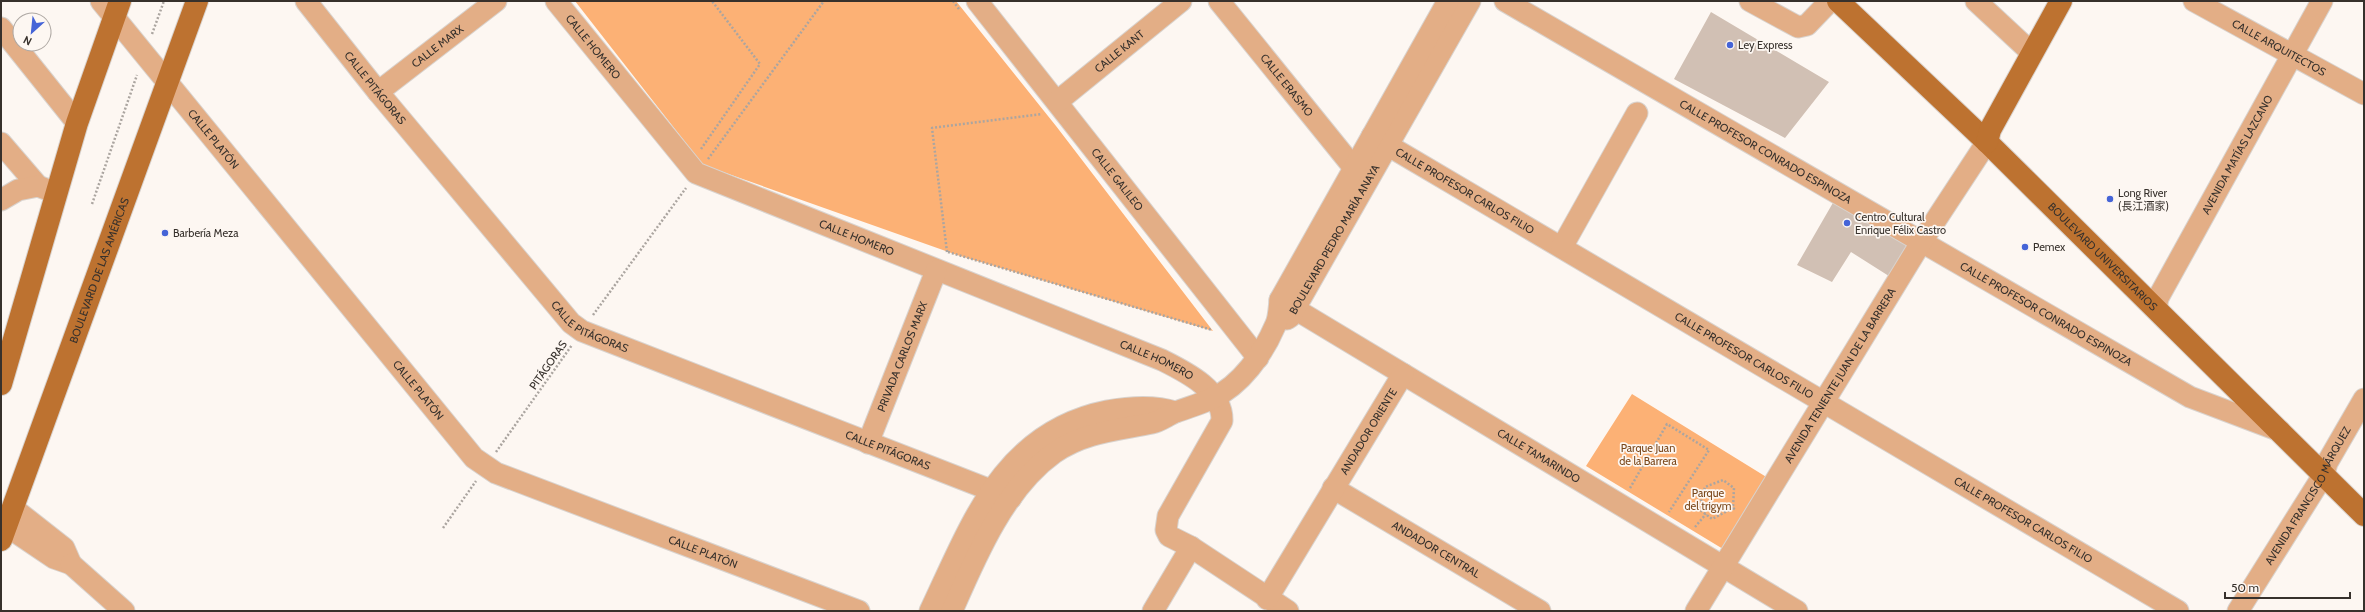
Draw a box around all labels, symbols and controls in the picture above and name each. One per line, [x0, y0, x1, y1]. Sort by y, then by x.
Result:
north arrow [12, 12, 52, 52]
street label: CALLE HOMERO [563, 12, 624, 82]
street label: CALLE ARQUITECTOS [2230, 16, 2329, 79]
street label: CALLE MARX [409, 21, 467, 71]
street label: CALLE KANT [1092, 27, 1147, 75]
text: N [21, 33, 34, 49]
place label: Ley Express [1738, 38, 1793, 52]
marker: Ley Express [1725, 40, 1735, 50]
street label: CALLE PITÁGORAS [341, 48, 409, 128]
street label: CALLE ERASMO [1257, 51, 1317, 120]
street label: AVENIDA MATÍAS LAZCANO [2199, 92, 2276, 217]
street label: CALLE PROFESOR CONRADO ESPINOZA [1677, 96, 1854, 207]
street label: CALLE PLATÓN [185, 106, 242, 172]
street label: CALLE PROFESOR CARLOS FILIO [1393, 144, 1537, 237]
street label: CALLE GALILEO [1088, 145, 1147, 214]
street label: BOULEVARD PEDRO MARÍA ANAYA [1286, 162, 1383, 317]
place label: Long River (長江酒家) [2118, 186, 2169, 213]
marker: Long River (長江酒家) [2105, 194, 2115, 204]
street label: BOULEVARD DE LAS AMÉRICAS [66, 195, 132, 345]
street label: BOULEVARD UNIVERSITARIOS [2045, 199, 2161, 314]
place label: Centro Cultural Enrique Félix Castro [1855, 210, 1946, 237]
street label: CALLE HOMERO [817, 216, 897, 259]
marker: Centro Cultural Enrique Félix Castro [1842, 218, 1852, 228]
place label: Barbería Meza [173, 226, 239, 240]
marker: Barbería Meza [160, 228, 170, 238]
place label: Pemex [2033, 240, 2066, 254]
marker: Pemex [2020, 242, 2030, 252]
street label: CALLE PROFESOR CONRADO ESPINOZA [1958, 259, 2135, 369]
street label: AVENIDA TENIENTE JUAN DE LA BARRERA [1781, 285, 1899, 466]
street label: CALLE PITÁGORAS [548, 298, 631, 356]
street label: PRIVADA CARLOS MARX [874, 299, 930, 414]
street label: CALLE PROFESOR CARLOS FILIO [1672, 309, 1817, 402]
street label: PITÁGORAS [526, 337, 570, 392]
street label: CALLE HOMERO [1118, 337, 1197, 383]
street label: CALLE PLATÓN [390, 357, 447, 423]
street label: ANDADOR ORIENTE [1337, 385, 1400, 477]
street label: AVENIDA FRANCISCO MÁRQUEZ [2262, 424, 2354, 567]
street label: CALLE TAMARINDO [1495, 425, 1583, 486]
street label: CALLE PITÁGORAS [844, 427, 933, 473]
park label: Parque Juan de la Barrera [1619, 441, 1677, 468]
street label: CALLE PROFESOR CARLOS FILIO [1951, 473, 2096, 566]
park label: Parque del trigym [1684, 486, 1732, 513]
street label: ANDADOR CENTRAL [1389, 518, 1483, 581]
street label: CALLE PLATÓN [666, 532, 740, 571]
scale bar [2225, 574, 2350, 600]
text: 50 m [2231, 580, 2259, 595]

